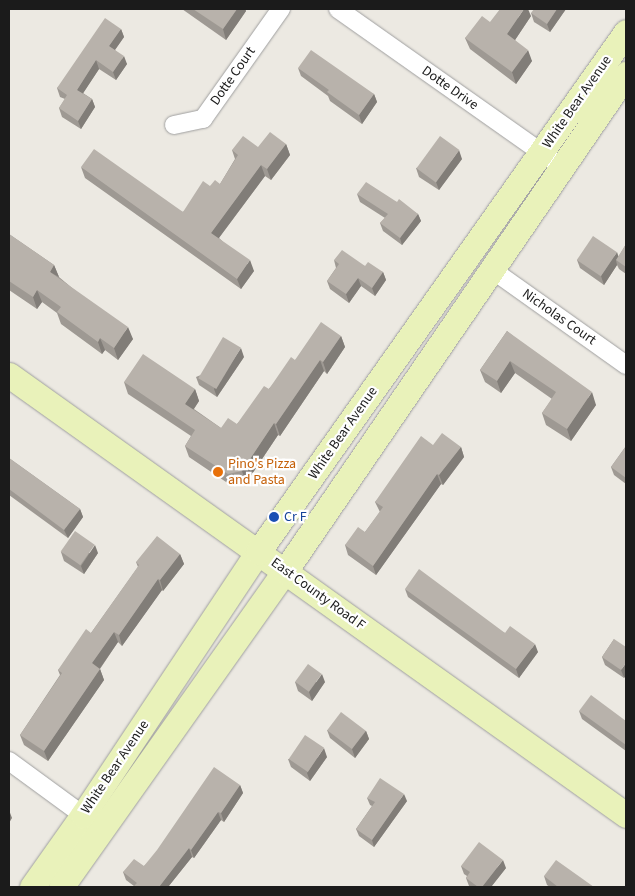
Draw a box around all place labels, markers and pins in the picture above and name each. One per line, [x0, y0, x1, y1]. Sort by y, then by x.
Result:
place label: Pino's Pizza and Pasta [228, 456, 296, 488]
marker: Pino's Pizza and Pasta [212, 466, 224, 478]
place label: Cr F [284, 509, 307, 525]
marker: Cr F [268, 511, 280, 523]

